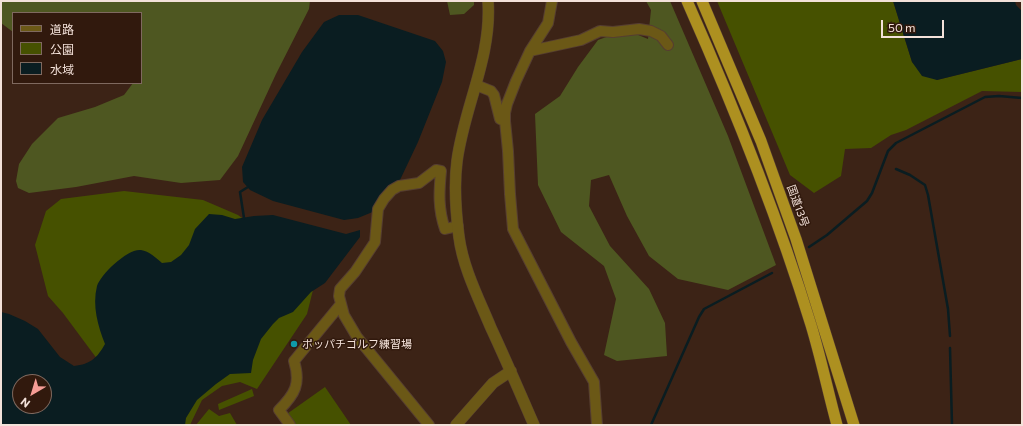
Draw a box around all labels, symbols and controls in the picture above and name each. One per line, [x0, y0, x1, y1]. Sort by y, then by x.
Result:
legend [12, 12, 142, 84]
scale bar [883, 12, 946, 38]
text: 50 m [888, 20, 916, 34]
text: 道路 [50, 22, 74, 36]
text: 公園 [50, 42, 74, 56]
text: 水域 [50, 62, 74, 76]
street label: 国道13号 [784, 183, 812, 229]
place label: ポッパチゴルフ練習場 [302, 337, 412, 351]
marker: ポッパチゴルフ練習場 [289, 339, 299, 349]
north arrow [12, 374, 52, 414]
text: N [18, 395, 32, 411]

